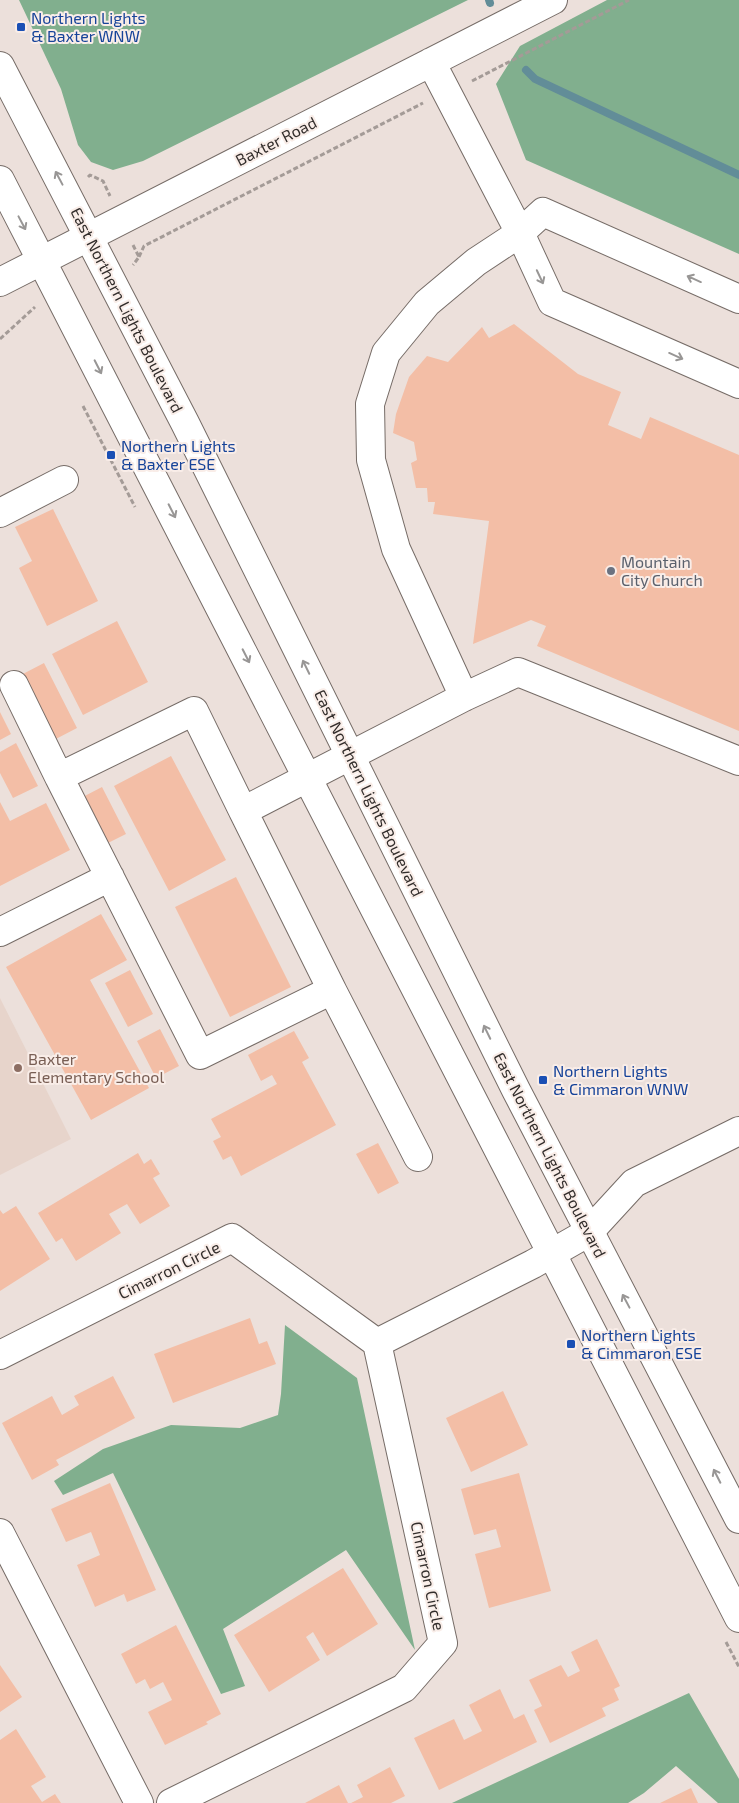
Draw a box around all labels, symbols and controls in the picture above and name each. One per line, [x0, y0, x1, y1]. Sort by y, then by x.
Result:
place label: Northern Lights & Baxter WNW [31, 8, 146, 45]
marker: Northern Lights & Baxter WNW [15, 21, 27, 33]
street label: Baxter Road [232, 112, 319, 169]
one-way arrow [54, 171, 63, 186]
street label: East Northern Lights Boulevard [67, 204, 188, 416]
one-way arrow [18, 215, 28, 230]
one-way arrow [536, 269, 546, 284]
one-way arrow [687, 274, 702, 284]
one-way arrow [668, 352, 683, 362]
one-way arrow [94, 359, 103, 374]
place label: Northern Lights & Baxter ESE [121, 436, 236, 473]
marker: Northern Lights & Baxter ESE [105, 449, 117, 461]
one-way arrow [167, 504, 177, 519]
place label: Mountain City Church [621, 552, 703, 589]
marker: Mountain City Church [605, 565, 617, 577]
one-way arrow [242, 648, 251, 663]
one-way arrow [301, 660, 310, 675]
street label: East Northern Lights Boulevard [311, 686, 428, 899]
one-way arrow [482, 1025, 492, 1040]
place label: Baxter Elementary School [28, 1049, 164, 1086]
street label: East Northern Lights Boulevard [490, 1049, 611, 1261]
place label: Northern Lights & Cimmaron WNW [553, 1061, 688, 1098]
marker: Baxter Elementary School [12, 1062, 24, 1074]
marker: Northern Lights & Cimmaron WNW [537, 1074, 549, 1086]
street label: Cimarron Circle [115, 1237, 223, 1302]
one-way arrow [621, 1293, 631, 1308]
place label: Northern Lights & Cimmaron ESE [581, 1325, 702, 1362]
marker: Northern Lights & Cimmaron ESE [565, 1338, 577, 1350]
one-way arrow [712, 1469, 721, 1484]
street label: Cimarron Circle [408, 1520, 449, 1632]

